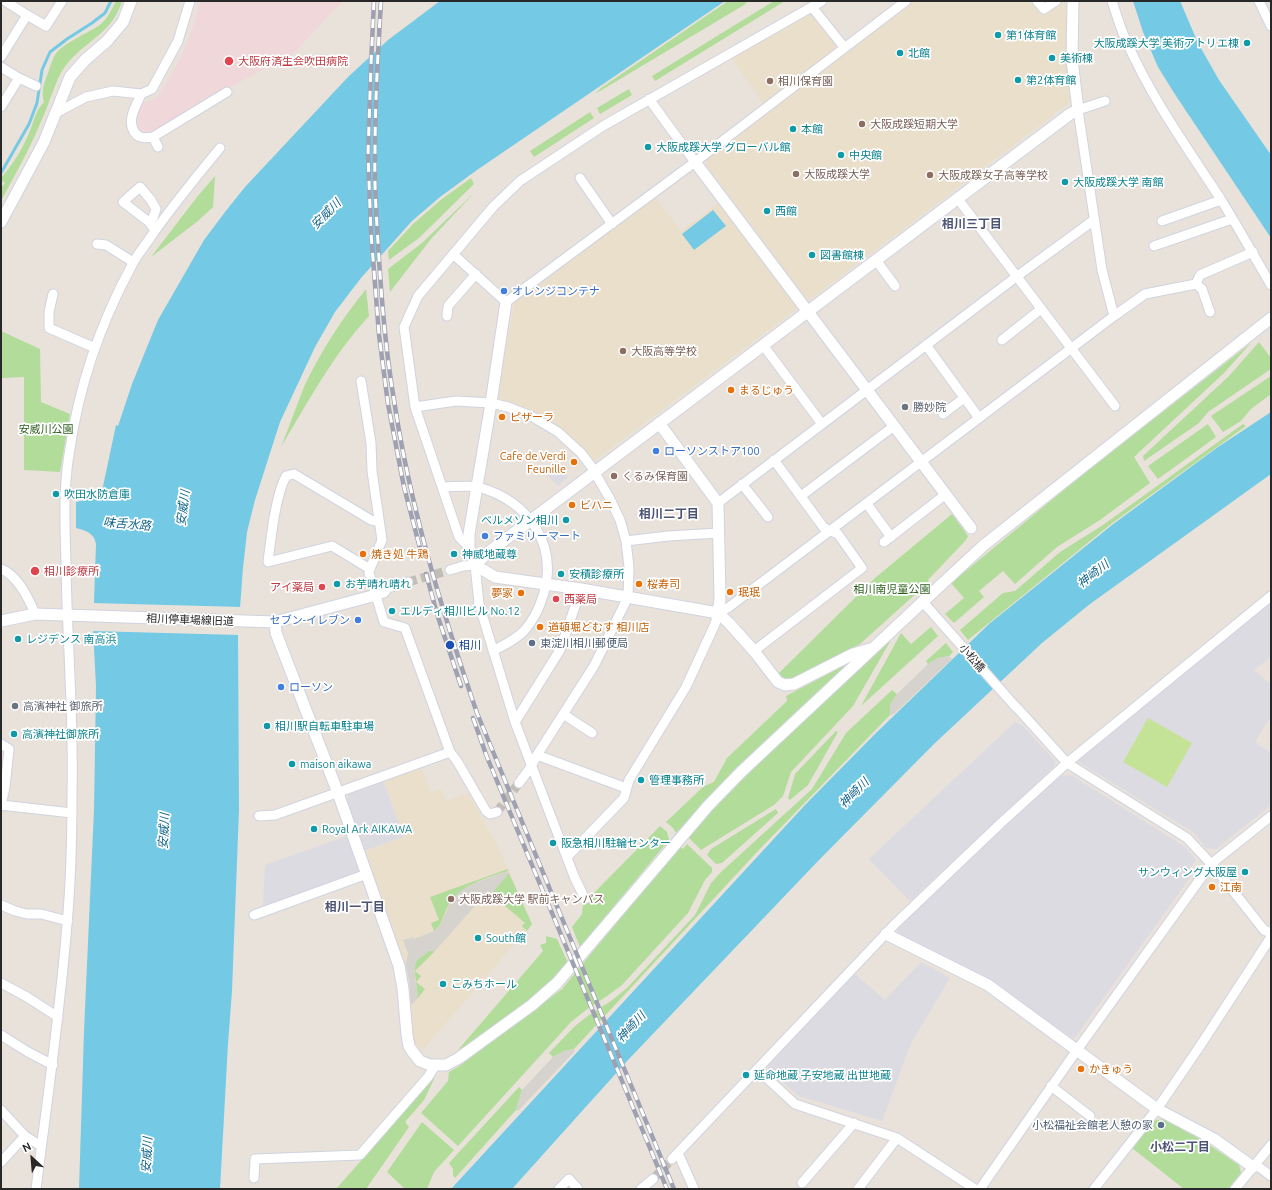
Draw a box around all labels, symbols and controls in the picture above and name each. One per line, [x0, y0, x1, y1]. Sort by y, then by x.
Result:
place label: 第1体育館 [1006, 28, 1056, 42]
marker: 第1体育館 [993, 30, 1003, 40]
place label: 大阪成蹊大学 美術アトリエ棟 [1093, 36, 1239, 50]
marker: 大阪成蹊大学 美術アトリエ棟 [1242, 38, 1252, 48]
place label: 北館 [908, 46, 930, 60]
marker: 北館 [895, 48, 905, 58]
place label: 美術棟 [1060, 51, 1093, 65]
marker: 美術棟 [1047, 53, 1057, 63]
place label: 大阪府済生会吹田病院 [238, 54, 348, 68]
marker: 大阪府済生会吹田病院 [223, 55, 235, 67]
place label: 第2体育館 [1026, 73, 1076, 87]
place label: 相川保育園 [778, 74, 833, 88]
marker: 第2体育館 [1013, 75, 1023, 85]
marker: 相川保育園 [765, 76, 775, 86]
place label: 大阪成蹊短期大学 [870, 117, 958, 131]
marker: 大阪成蹊短期大学 [857, 119, 867, 129]
place label: 本館 [801, 122, 823, 136]
marker: 本館 [788, 124, 798, 134]
place label: 大阪成蹊大学 グローバル館 [656, 140, 791, 154]
marker: 大阪成蹊大学 グローバル館 [643, 142, 653, 152]
place label: 中央館 [849, 148, 882, 162]
marker: 中央館 [836, 150, 846, 160]
place label: 大阪成蹊大学 [804, 167, 870, 181]
place label: 大阪成蹊女子高等学校 [938, 168, 1048, 182]
marker: 大阪成蹊大学 [791, 169, 801, 179]
marker: 大阪成蹊女子高等学校 [925, 170, 935, 180]
place label: 大阪成蹊大学 南館 [1073, 175, 1164, 189]
marker: 大阪成蹊大学 南館 [1060, 177, 1070, 187]
water label: 安威川 [308, 196, 344, 232]
place label: 西館 [775, 204, 797, 218]
marker: 西館 [762, 206, 772, 216]
district label: 相川三丁目 [942, 217, 1002, 231]
place label: 図書館棟 [820, 248, 864, 262]
marker: 図書館棟 [807, 250, 817, 260]
place label: オレンジコンテナ [512, 284, 600, 298]
marker: オレンジコンテナ [499, 286, 509, 296]
place label: 大阪高等学校 [631, 344, 697, 358]
marker: 大阪高等学校 [618, 346, 628, 356]
place label: まるじゅう [739, 383, 794, 397]
marker: まるじゅう [726, 385, 736, 395]
place label: 勝妙院 [913, 400, 946, 414]
marker: 勝妙院 [900, 402, 910, 412]
place label: ピザーラ [510, 410, 554, 424]
marker: ピザーラ [497, 412, 507, 422]
park label: 安威川公園 [19, 422, 73, 436]
place label: ローソンストア100 [664, 444, 760, 458]
marker: ローソンストア100 [651, 446, 661, 456]
place label: Cafe de Verdi Feunille [500, 449, 566, 475]
marker: Cafe de Verdi Feunille [569, 457, 579, 467]
place label: くるみ保育園 [622, 469, 688, 483]
marker: くるみ保育園 [609, 471, 619, 481]
place label: 吹田水防倉庫 [64, 487, 130, 501]
marker: 吹田水防倉庫 [51, 489, 61, 499]
water label: 安威川 [174, 489, 192, 527]
place label: ビハニ [580, 498, 613, 512]
marker: ビハニ [567, 500, 577, 510]
district label: 相川二丁目 [639, 507, 699, 521]
place label: ベルメゾン相川 [481, 513, 558, 527]
water label: 味舌水路 [102, 515, 152, 533]
marker: ベルメゾン相川 [561, 515, 571, 525]
place label: ファミリーマート [493, 529, 581, 543]
marker: ファミリーマート [480, 531, 490, 541]
place label: 焼き処 牛鶏 [371, 547, 429, 561]
place label: 神威地蔵尊 [462, 547, 517, 561]
marker: 焼き処 牛鶏 [358, 549, 368, 559]
marker: 神威地蔵尊 [449, 549, 459, 559]
water label: 神崎川 [1074, 557, 1112, 591]
place label: 相川診療所 [44, 564, 99, 578]
marker: 相川診療所 [29, 565, 41, 577]
place label: 安積診療所 [569, 567, 624, 581]
marker: 安積診療所 [556, 569, 566, 579]
place label: お芋晴れ晴れ [345, 577, 411, 591]
place label: 桜寿司 [647, 577, 680, 591]
marker: お芋晴れ晴れ [332, 579, 342, 589]
marker: 桜寿司 [634, 579, 644, 589]
place label: アイ薬局 [270, 580, 314, 594]
marker: アイ薬局 [317, 582, 327, 592]
park label: 相川南児童公園 [854, 582, 930, 596]
place label: 珉珉 [738, 585, 760, 599]
place label: 夢家 [491, 586, 513, 600]
marker: 珉珉 [725, 587, 735, 597]
marker: 夢家 [516, 588, 526, 598]
place label: 西薬局 [564, 592, 597, 606]
marker: 西薬局 [551, 594, 561, 604]
place label: エルディ相川ビル No.12 [400, 604, 520, 618]
marker: エルディ相川ビル No.12 [387, 606, 397, 616]
street label: 相川停車場線旧道 [146, 612, 234, 628]
place label: セブン-イレブン [270, 613, 350, 627]
marker: セブン-イレブン [353, 615, 363, 625]
place label: 道頓堀どむす 相川店 [548, 620, 650, 634]
marker: 道頓堀どむす 相川店 [535, 622, 545, 632]
place label: レジデンス 南高浜 [26, 632, 117, 646]
marker: レジデンス 南高浜 [13, 634, 23, 644]
place label: 東淀川相川郵便局 [540, 636, 628, 650]
place label: 相川 [459, 638, 481, 652]
marker: 東淀川相川郵便局 [527, 638, 537, 648]
marker: 相川 [444, 639, 456, 651]
street label: 小松橋 [956, 641, 988, 675]
place label: ローソン [289, 680, 333, 694]
marker: ローソン [276, 682, 286, 692]
place label: 高濱神社 御旅所 [23, 699, 103, 713]
marker: 高濱神社 御旅所 [10, 701, 20, 711]
place label: 相川駅自転車駐車場 [275, 719, 374, 733]
marker: 相川駅自転車駐車場 [262, 721, 272, 731]
place label: 高濱神社御旅所 [22, 727, 99, 741]
marker: 高濱神社御旅所 [9, 729, 19, 739]
place label: maison aikawa [300, 757, 372, 771]
marker: maison aikawa [287, 759, 297, 769]
place label: 管理事務所 [649, 773, 704, 787]
marker: 管理事務所 [636, 775, 646, 785]
water label: 神崎川 [836, 775, 872, 811]
water label: 安威川 [156, 813, 172, 849]
place label: Royal Ark AIKAWA [322, 822, 412, 836]
marker: Royal Ark AIKAWA [309, 824, 319, 834]
place label: 阪急相川駐輪センター [561, 836, 671, 850]
marker: 阪急相川駐輪センター [548, 838, 558, 848]
place label: サンウィング大阪屋 [1138, 865, 1237, 879]
marker: サンウィング大阪屋 [1240, 867, 1250, 877]
place label: 江南 [1220, 880, 1242, 894]
marker: 江南 [1207, 882, 1217, 892]
place label: 大阪成蹊大学 駅前キャンパス [459, 892, 605, 906]
marker: 大阪成蹊大学 駅前キャンパス [446, 894, 456, 904]
district label: 相川一丁目 [325, 900, 385, 914]
place label: South館 [486, 931, 526, 945]
marker: South館 [473, 933, 483, 943]
place label: こみちホール [451, 977, 517, 991]
marker: こみちホール [438, 979, 448, 989]
water label: 神崎川 [613, 1009, 649, 1045]
place label: かきゅう [1089, 1062, 1133, 1076]
marker: かきゅう [1076, 1064, 1086, 1074]
place label: 延命地蔵 子安地蔵 出世地蔵 [754, 1068, 891, 1082]
marker: 延命地蔵 子安地蔵 出世地蔵 [741, 1070, 751, 1080]
place label: 小松福祉会館老人憩の家 [1032, 1118, 1153, 1132]
marker: 小松福祉会館老人憩の家 [1156, 1120, 1166, 1130]
water label: 安威川 [139, 1137, 155, 1173]
north arrow [12, 1138, 52, 1178]
text: N [20, 1140, 33, 1154]
district label: 小松二丁目 [1150, 1140, 1210, 1154]

